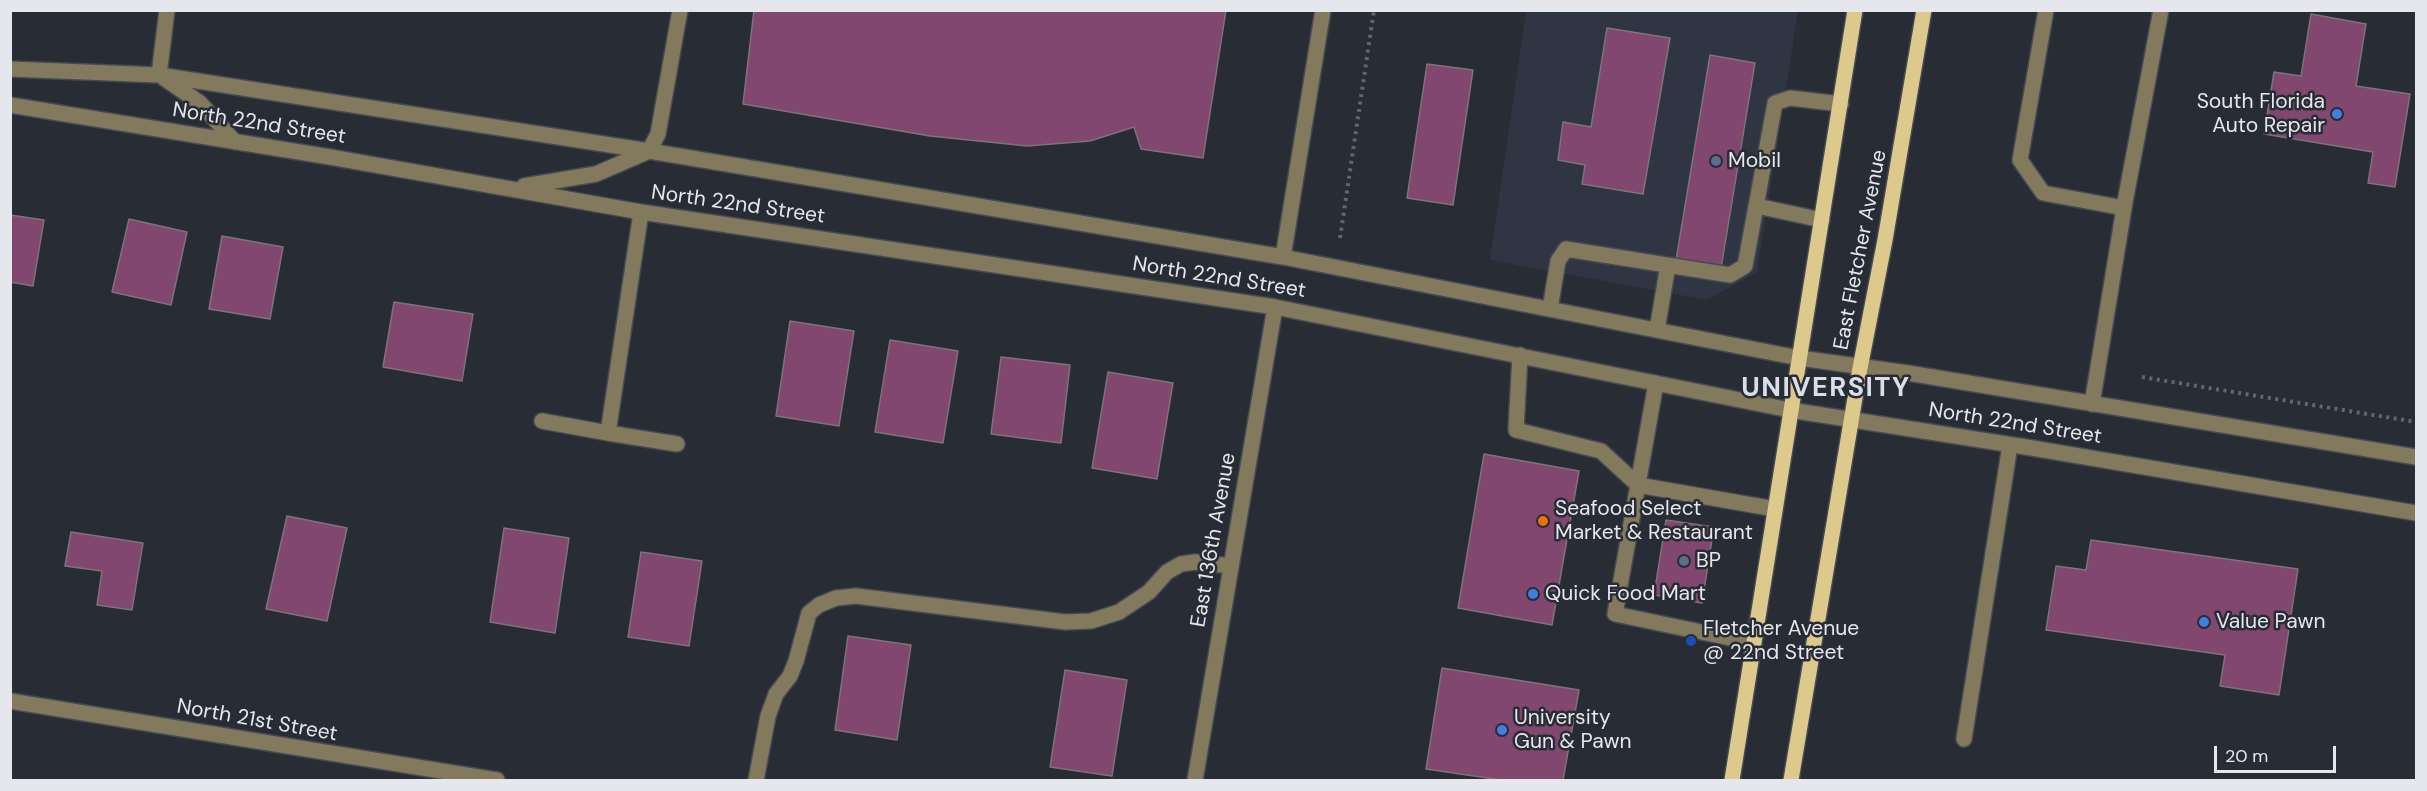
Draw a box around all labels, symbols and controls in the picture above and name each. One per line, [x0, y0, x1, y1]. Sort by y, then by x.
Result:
place label: South Florida Auto Repair [2197, 89, 2325, 139]
street label: North 22nd Street [171, 98, 347, 150]
marker: South Florida Auto Repair [2330, 107, 2344, 121]
place label: Mobil [1728, 148, 1781, 174]
street label: East Fletcher Avenue [1829, 148, 1893, 352]
marker: Mobil [1709, 154, 1723, 168]
street label: North 22nd Street [650, 180, 826, 230]
street label: North 22nd Street [1131, 252, 1307, 304]
district label: UNIVERSITY [1741, 373, 1911, 405]
street label: North 22nd Street [1927, 398, 2103, 450]
street label: East 136th Avenue [1186, 451, 1242, 629]
place label: Seafood Select Market & Restaurant [1555, 496, 1753, 546]
marker: Seafood Select Market & Restaurant [1536, 514, 1550, 528]
place label: BP [1696, 548, 1721, 574]
marker: BP [1677, 554, 1691, 568]
place label: Quick Food Mart [1545, 581, 1706, 607]
marker: Quick Food Mart [1526, 587, 1540, 601]
place label: Value Pawn [2216, 609, 2326, 635]
marker: Value Pawn [2197, 615, 2211, 629]
place label: Fletcher Avenue @ 22nd Street [1703, 616, 1859, 666]
marker: Fletcher Avenue @ 22nd Street [1684, 634, 1698, 648]
street label: North 21st Street [175, 694, 339, 748]
place label: University Gun & Pawn [1514, 705, 1632, 755]
marker: University Gun & Pawn [1495, 723, 1509, 737]
scale bar [2217, 734, 2338, 772]
text: 20 m [2225, 744, 2268, 768]

